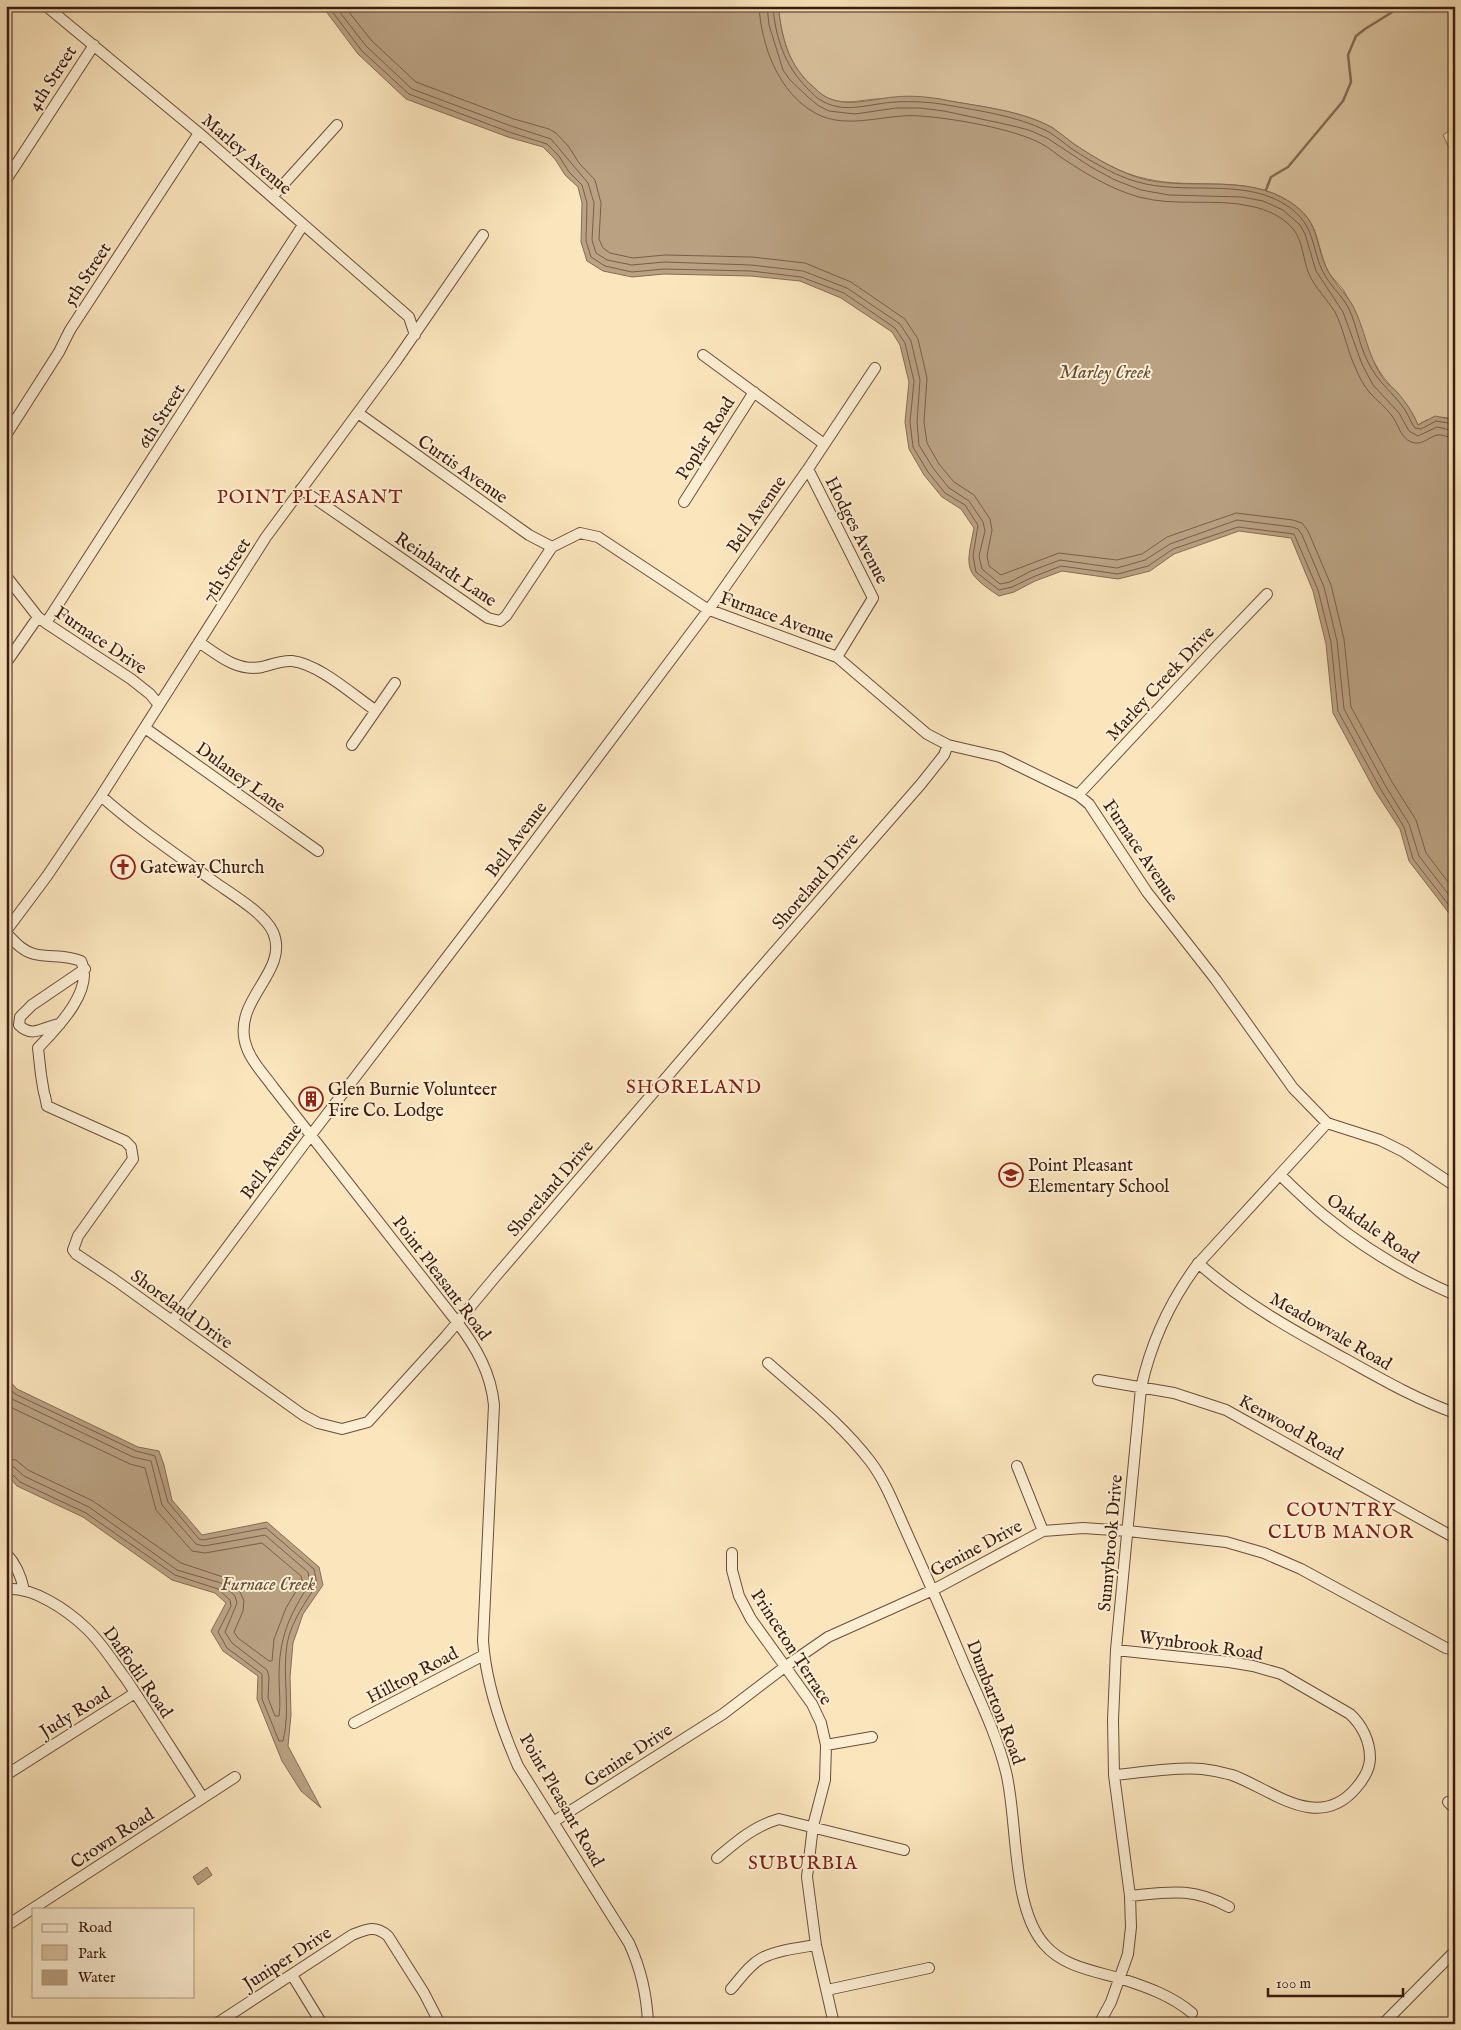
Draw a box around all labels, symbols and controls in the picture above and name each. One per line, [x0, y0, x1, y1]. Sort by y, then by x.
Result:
street label: 4th Street [24, 42, 83, 116]
street label: Marley Avenue [196, 110, 296, 201]
street label: 5th Street [59, 239, 117, 311]
water label: Marley Creek [1059, 361, 1151, 385]
street label: 6th Street [133, 380, 191, 453]
street label: Poplar Road [672, 393, 741, 484]
street label: Curtis Avenue [413, 431, 512, 510]
street label: Bell Avenue [722, 472, 792, 558]
street label: Hodges Avenue [819, 473, 893, 588]
district label: POINT PLEASANT [217, 486, 403, 510]
street label: Reinhardt Lane [390, 528, 501, 613]
street label: 7th Street [198, 534, 257, 608]
street label: Furnace Avenue [716, 587, 837, 650]
street label: Furnace Drive [50, 602, 151, 681]
street label: Marley Creek Drive [1102, 622, 1220, 746]
street label: Dulaney Lane [191, 738, 290, 819]
street label: Furnace Avenue [1097, 796, 1183, 908]
street label: Bell Avenue [481, 797, 553, 882]
street label: Shoreland Drive [768, 829, 865, 935]
church icon: Gateway Church [110, 854, 136, 880]
place label: Gateway Church [140, 857, 265, 880]
district label: SHORELAND [626, 1076, 762, 1100]
place label: Glen Burnie Volunteer Fire Co. Lodge [328, 1079, 497, 1123]
building icon: Glen Burnie Volunteer Fire Co. Lodge [298, 1086, 324, 1112]
street label: Bell Avenue [236, 1119, 308, 1204]
street label: Shoreland Drive [503, 1136, 600, 1242]
place label: Point Pleasant Elementary School [1028, 1155, 1169, 1199]
school or university icon: Point Pleasant Elementary School [998, 1162, 1024, 1188]
street label: Oakdale Road [1322, 1189, 1423, 1270]
street label: Point Pleasant Road [387, 1212, 495, 1346]
street label: Shoreland Drive [125, 1265, 237, 1355]
street label: Meadowvale Road [1265, 1288, 1396, 1377]
street label: Kenwood Road [1234, 1390, 1347, 1467]
street label: Sunnybrook Drive [1094, 1474, 1129, 1613]
district label: COUNTRY CLUB MANOR [1268, 1499, 1414, 1545]
street label: Genine Drive [927, 1516, 1027, 1583]
water label: Furnace Creek [221, 1573, 316, 1597]
street label: Princeton Terrace [745, 1586, 837, 1710]
street label: Daffodil Road [97, 1623, 177, 1723]
street label: Wynbrook Road [1137, 1626, 1265, 1667]
street label: Dumbarton Road [960, 1637, 1029, 1768]
street label: Hilltop Road [363, 1642, 463, 1710]
street label: Judy Road [34, 1682, 116, 1745]
street label: Genine Drive [580, 1719, 677, 1793]
street label: Point Pleasant Road [513, 1730, 608, 1872]
street label: Crown Road [67, 1804, 159, 1875]
district label: SUBURBIA [748, 1852, 858, 1876]
legend [32, 1908, 195, 1998]
text: Road [78, 1918, 113, 1937]
street label: Juniper Drive [238, 1922, 336, 1998]
text: Park [78, 1944, 108, 1963]
scale bar [1268, 1965, 1404, 1997]
text: Water [78, 1968, 116, 1987]
text: 100 m [1276, 1974, 1312, 1993]

